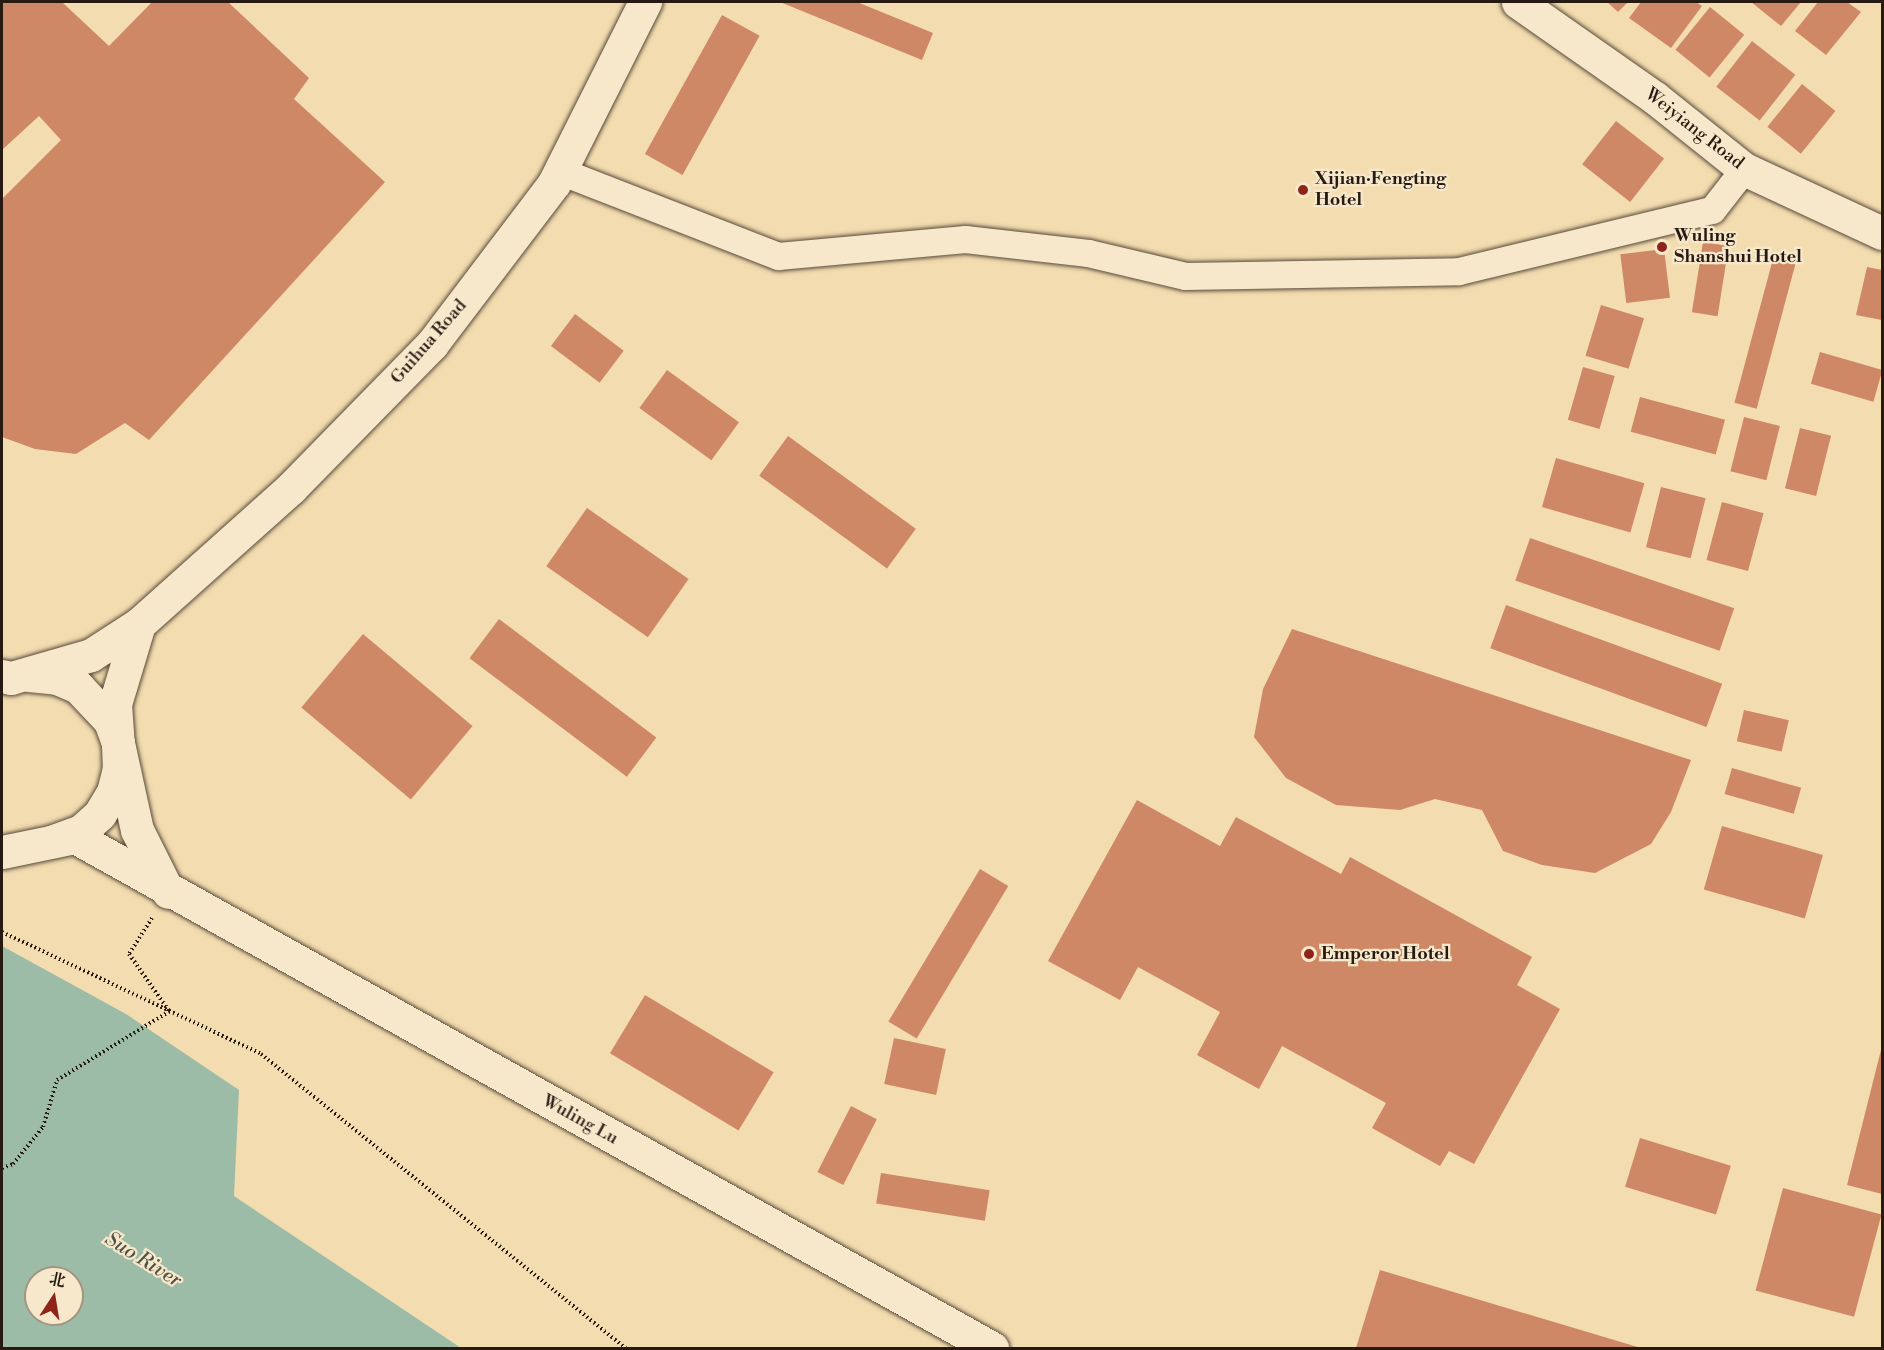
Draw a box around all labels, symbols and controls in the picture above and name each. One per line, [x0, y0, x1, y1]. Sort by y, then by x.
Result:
street label: Weiyiang Road [1640, 84, 1748, 174]
place label: Xijian·Fengting Hotel [1315, 169, 1446, 212]
marker: Xijian·Fengting Hotel [1296, 183, 1310, 197]
place label: Wuling Shanshui Hotel [1674, 226, 1802, 268]
marker: Wuling Shanshui Hotel [1655, 240, 1669, 254]
street label: Guihua Road [386, 295, 472, 389]
place label: Emperor Hotel [1321, 943, 1450, 965]
marker: Emperor Hotel [1302, 947, 1316, 961]
street label: Wuling Lu [538, 1090, 622, 1150]
water label: Suo River [100, 1227, 186, 1293]
north arrow [24, 1266, 84, 1326]
text: 北 [47, 1269, 67, 1292]

